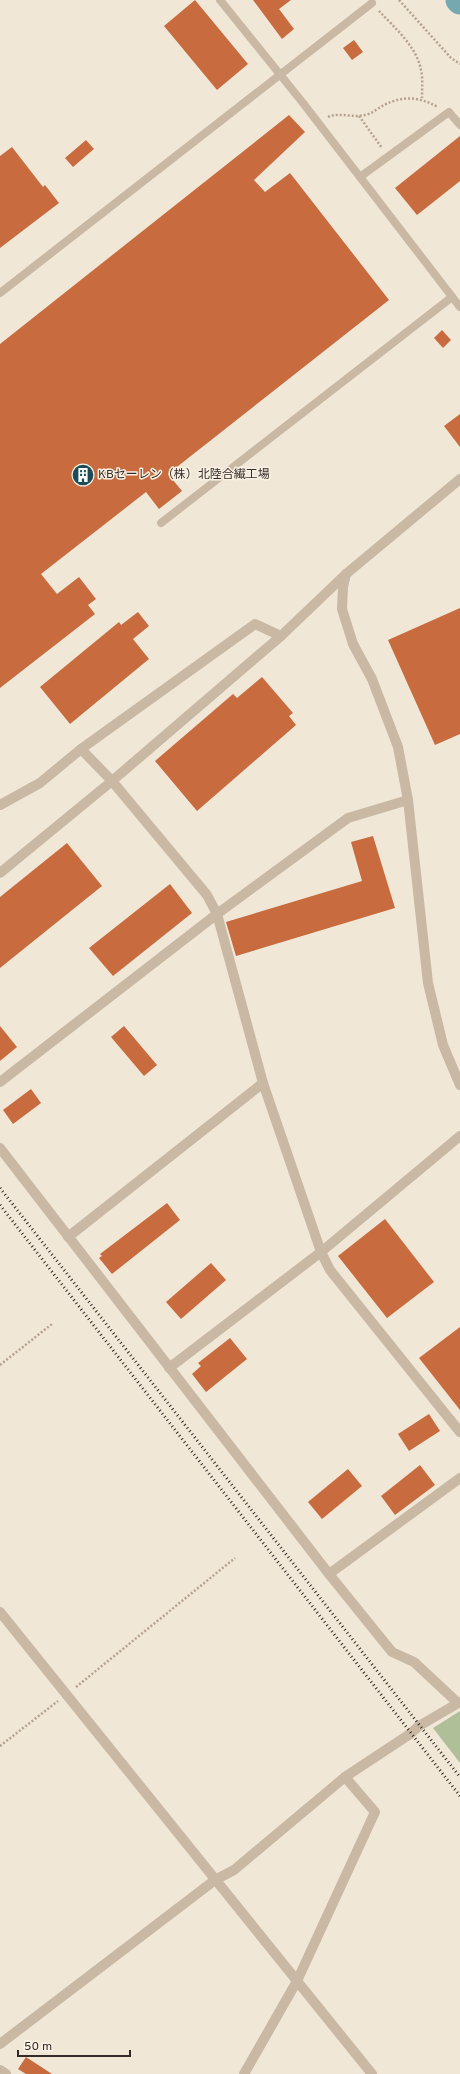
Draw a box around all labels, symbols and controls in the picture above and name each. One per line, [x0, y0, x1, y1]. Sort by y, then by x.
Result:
building icon: KBセーレン（株）北陸合繊工場 [70, 462, 96, 488]
place label: KBセーレン（株）北陸合繊工場 [98, 467, 270, 483]
scale bar [18, 2032, 130, 2058]
text: 50 m [24, 2039, 52, 2055]

